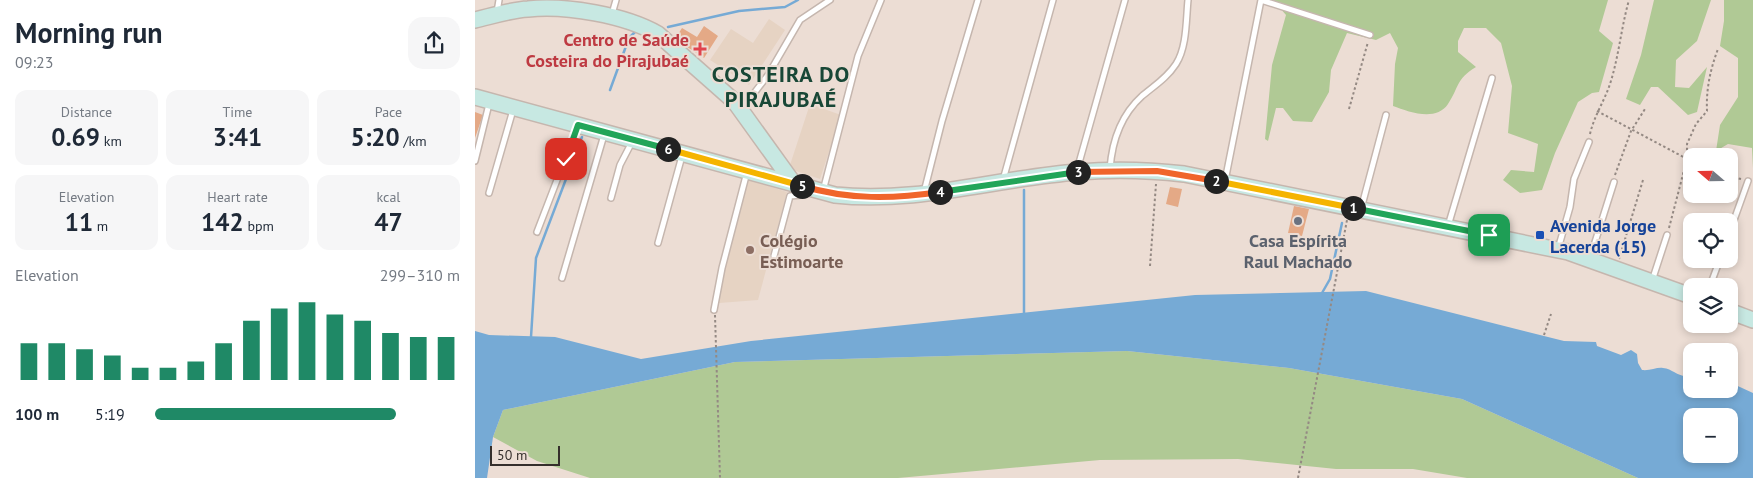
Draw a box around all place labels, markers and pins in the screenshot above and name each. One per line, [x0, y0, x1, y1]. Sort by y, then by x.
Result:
place label: Centro de Saúde Costeira do Pirajubaé [526, 28, 689, 72]
marker: Centro de Saúde Costeira do Pirajubaé [693, 42, 707, 56]
pin: 6 [655, 136, 681, 162]
pin [545, 138, 587, 180]
pin: 3 [1065, 160, 1091, 184]
pin: 2 [1203, 168, 1229, 194]
pin: 5 [789, 174, 815, 198]
pin: 4 [927, 180, 953, 204]
pin: 1 [1341, 196, 1365, 220]
pin [1468, 214, 1510, 256]
place label: Avenida Jorge Lacerda (15) [1550, 214, 1656, 258]
marker: Casa Espírita Raul Machado [1292, 215, 1304, 227]
place label: Colégio Estimoarte [760, 229, 843, 273]
place label: Casa Espírita Raul Machado [1244, 229, 1353, 273]
marker: Avenida Jorge Lacerda (15) [1534, 229, 1546, 241]
marker: Colégio Estimoarte [744, 244, 756, 256]

